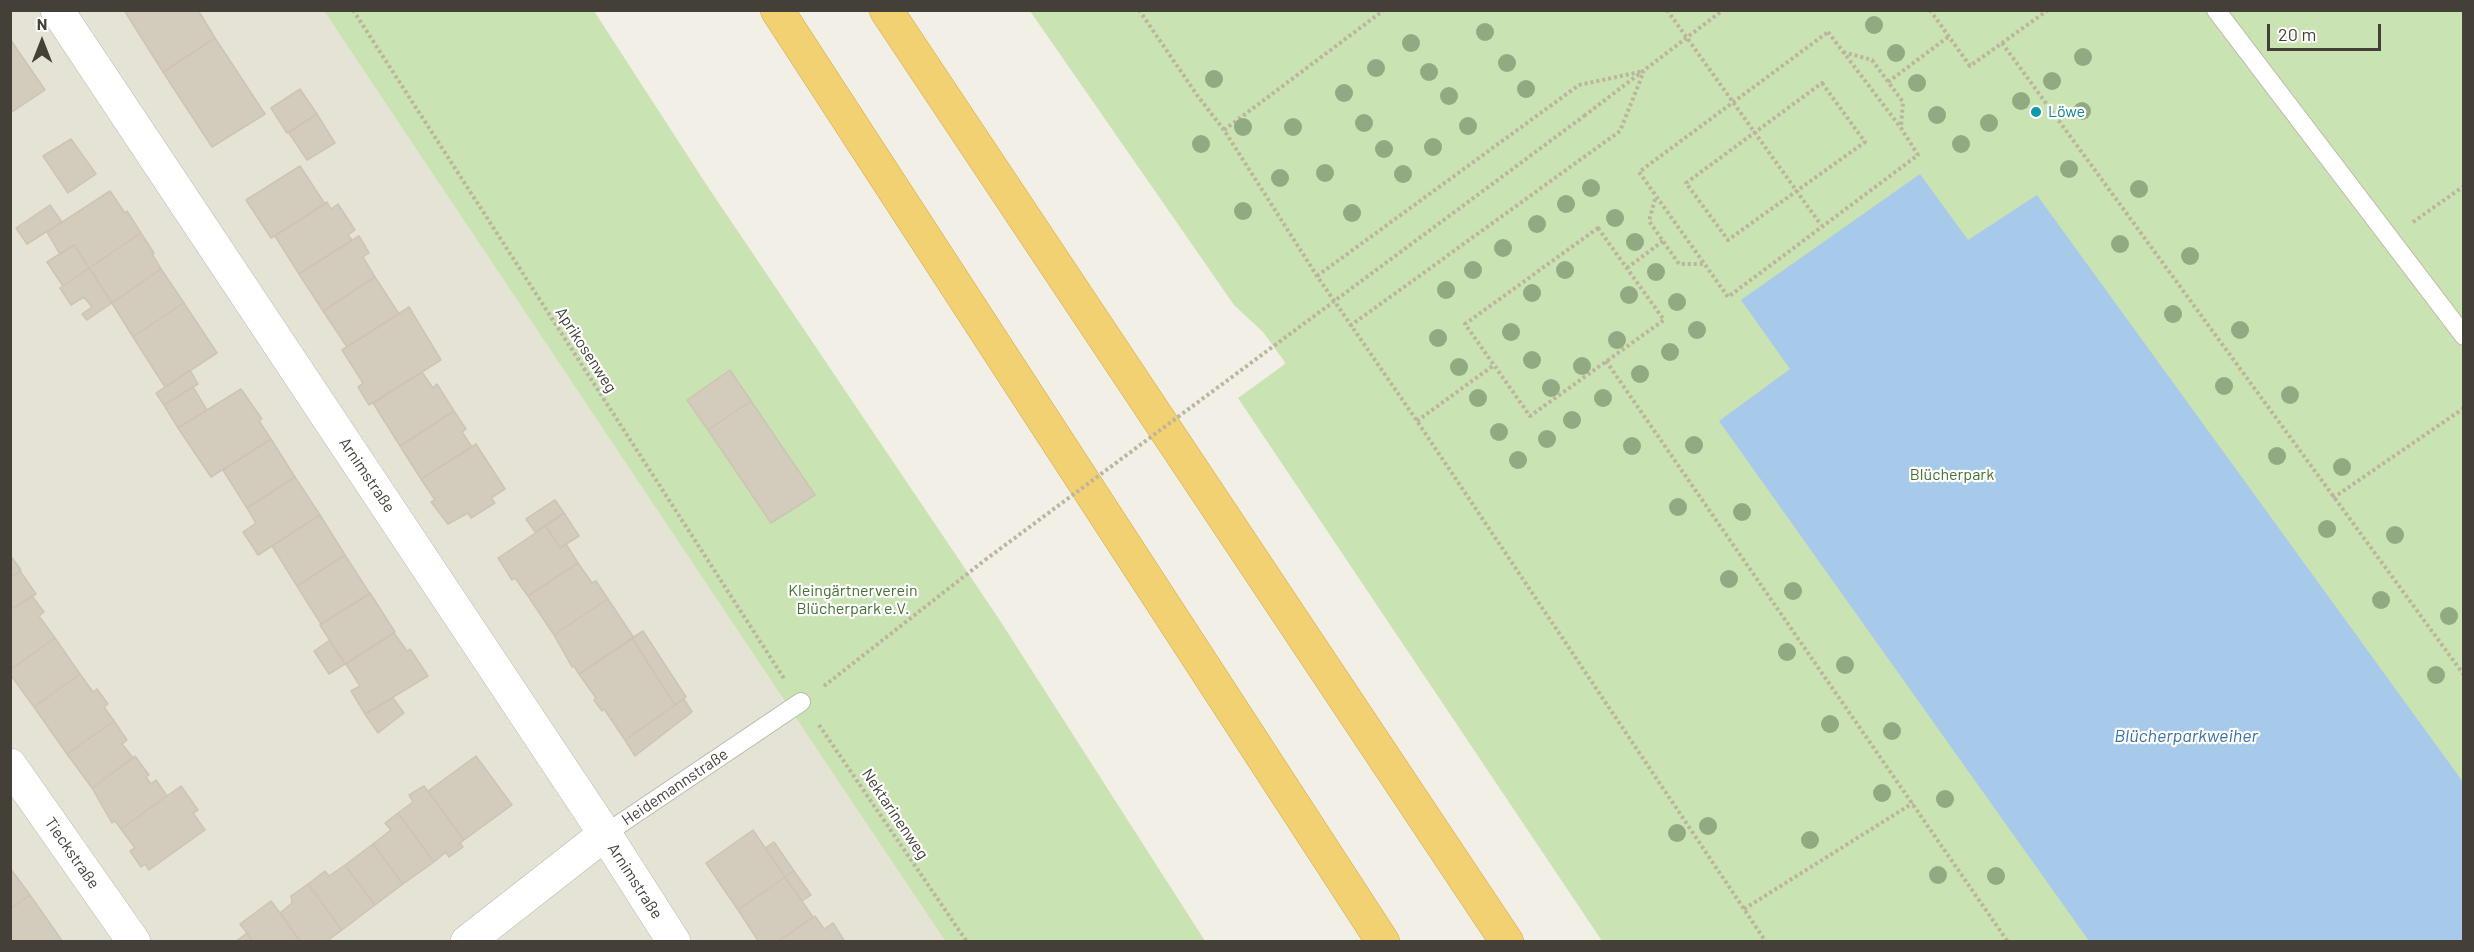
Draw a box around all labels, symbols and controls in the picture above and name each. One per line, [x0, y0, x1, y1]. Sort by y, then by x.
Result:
north arrow [12, 12, 72, 72]
scale bar [2270, 12, 2384, 50]
text: N [37, 14, 47, 33]
text: 20 m [2278, 23, 2316, 45]
place label: Löwe [2048, 102, 2085, 122]
marker: Löwe [2029, 105, 2043, 119]
street label: Aprikosenweg [551, 304, 621, 396]
street label: Arnimstraße [335, 434, 399, 516]
park label: Blücherpark [1910, 465, 1994, 485]
park label: Kleingärtnerverein Blücherpark e.V. [788, 581, 918, 619]
water label: Blücherparkweiher [2114, 725, 2258, 747]
street label: Heidemannstraße [618, 744, 732, 830]
street label: Nektarinenweg [858, 765, 932, 863]
street label: Tieckstraße [40, 814, 104, 892]
street label: Arnimstraße [603, 840, 667, 922]

